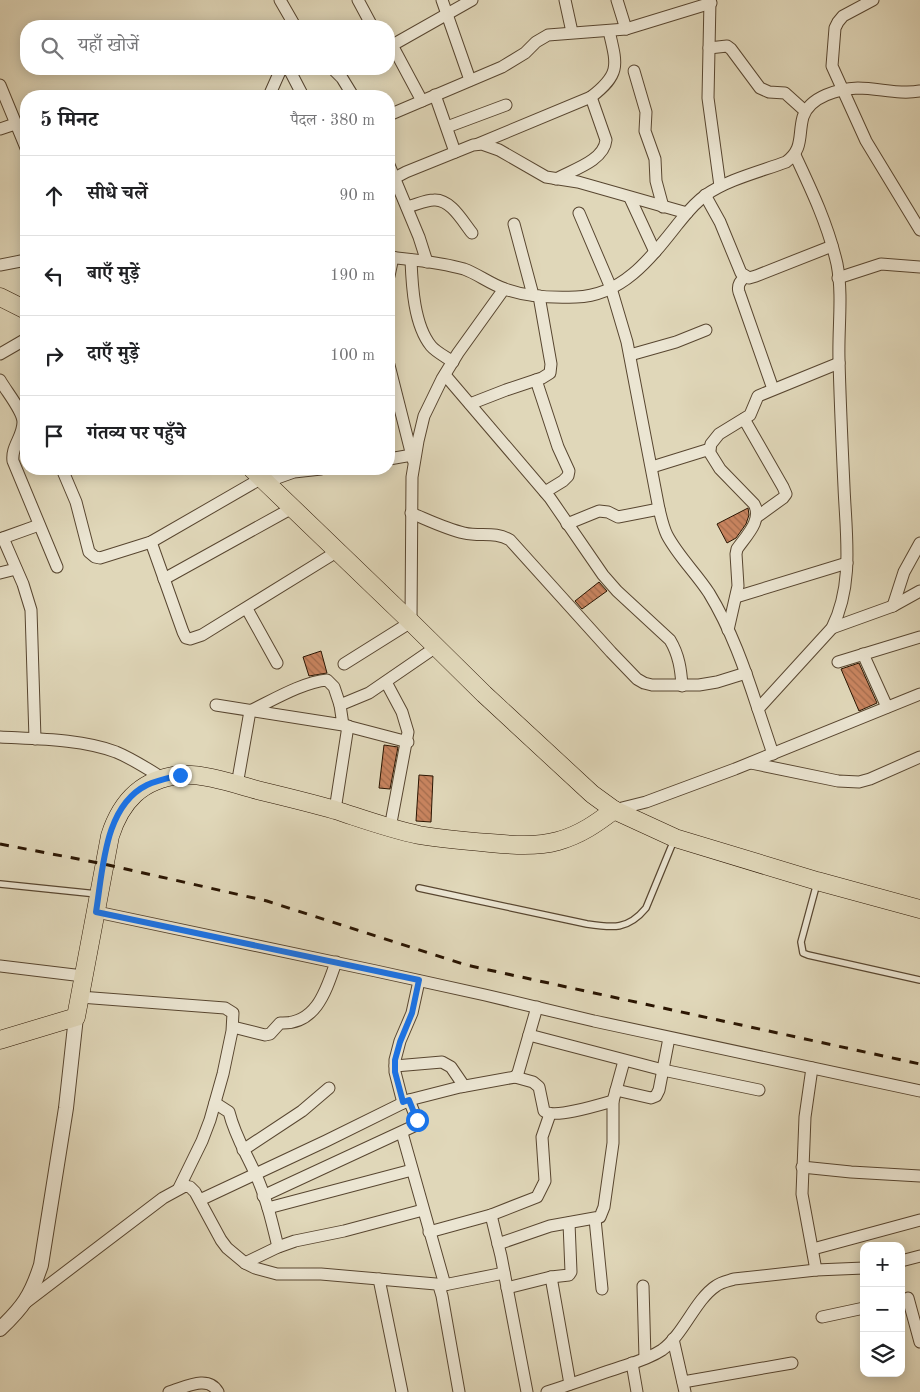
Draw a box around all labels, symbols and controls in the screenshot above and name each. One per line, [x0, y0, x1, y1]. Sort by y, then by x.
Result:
search box [20, 20, 395, 75]
icon: search [38, 34, 66, 62]
text: यहाँ खोजें [78, 37, 139, 56]
text: 5 मिनट [40, 110, 98, 131]
text: पैदल · 380 m [290, 113, 375, 129]
icon: ahead [40, 182, 68, 210]
text: सीधे चलें [87, 185, 147, 204]
text: 90 m [339, 188, 375, 204]
icon: left [40, 262, 68, 290]
text: बाएँ मुड़ें [87, 265, 139, 284]
text: 190 m [330, 268, 375, 284]
icon: right [40, 342, 68, 370]
text: दाएँ मुड़ें [87, 345, 139, 364]
text: 100 m [330, 348, 375, 364]
icon: arrive [40, 422, 68, 450]
text: गंतव्य पर पहुँचे [87, 425, 186, 444]
route end [169, 764, 192, 787]
route start [406, 1109, 429, 1132]
map controls [860, 1242, 905, 1377]
button: + [860, 1242, 905, 1287]
button: − [860, 1287, 905, 1332]
button: layers [860, 1332, 905, 1377]

